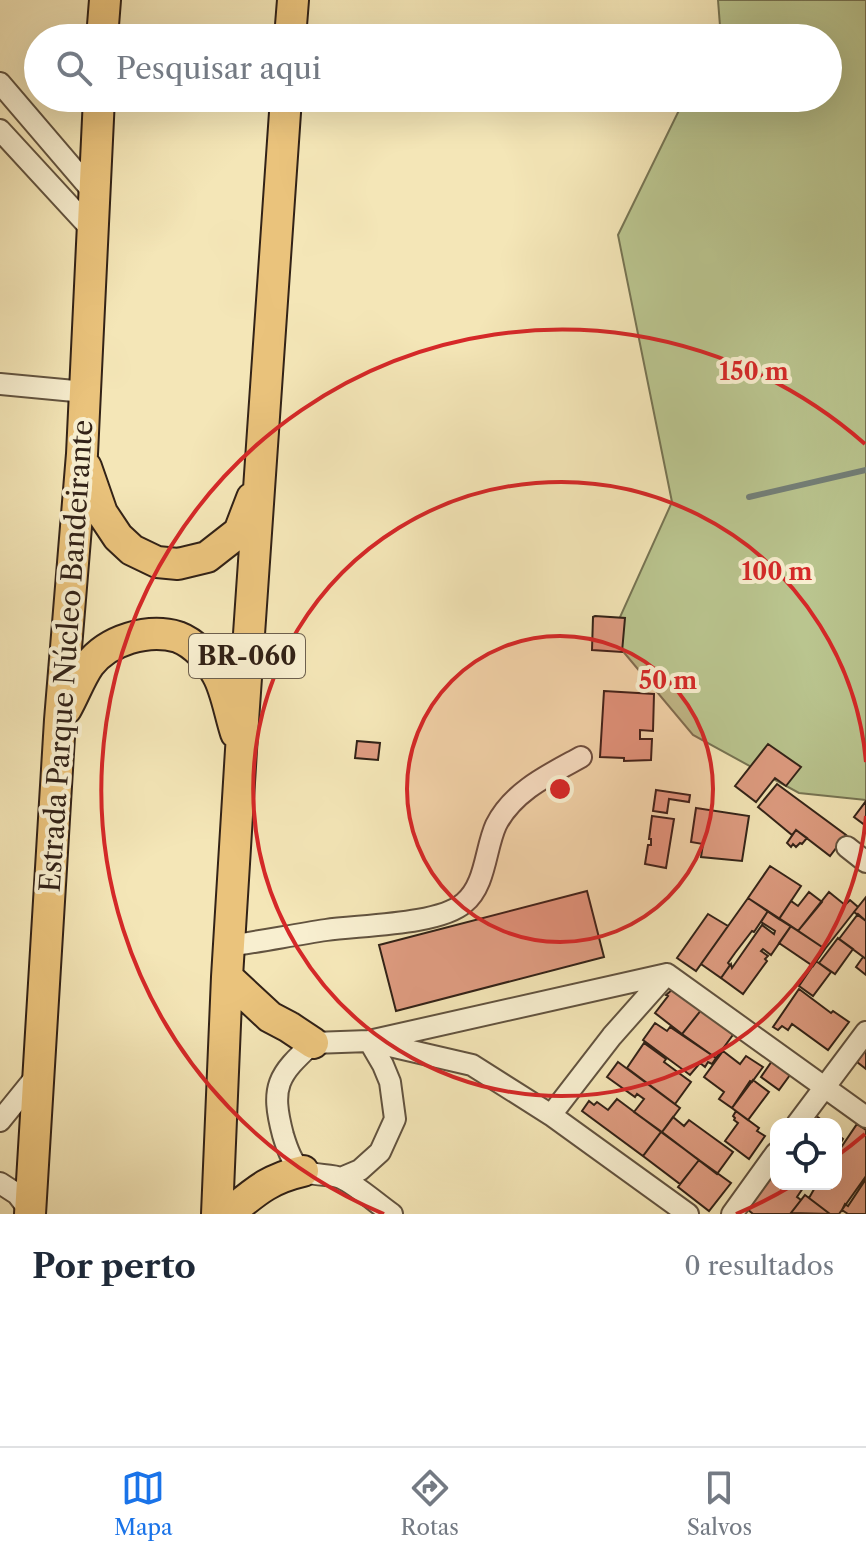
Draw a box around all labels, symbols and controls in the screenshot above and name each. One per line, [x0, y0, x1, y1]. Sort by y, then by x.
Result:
search box [24, 24, 842, 112]
icon: search [52, 46, 96, 90]
text: Pesquisar aqui [116, 50, 321, 87]
text: 150 m [719, 357, 789, 386]
street label: Estrada Parque Núcleo Bandeirante [33, 419, 99, 893]
text: 100 m [741, 557, 813, 586]
road number: BR-060 [189, 634, 305, 678]
text: 50 m [639, 666, 697, 695]
centre of rings [546, 775, 574, 803]
map controls [770, 1118, 842, 1190]
button: locate [770, 1118, 842, 1190]
text: Por perto [32, 1245, 196, 1287]
text: 0 resultados [684, 1250, 834, 1282]
tab: Mapa [114, 1466, 173, 1541]
tab: Rotas [401, 1466, 459, 1541]
tab: Salvos [687, 1466, 752, 1541]

